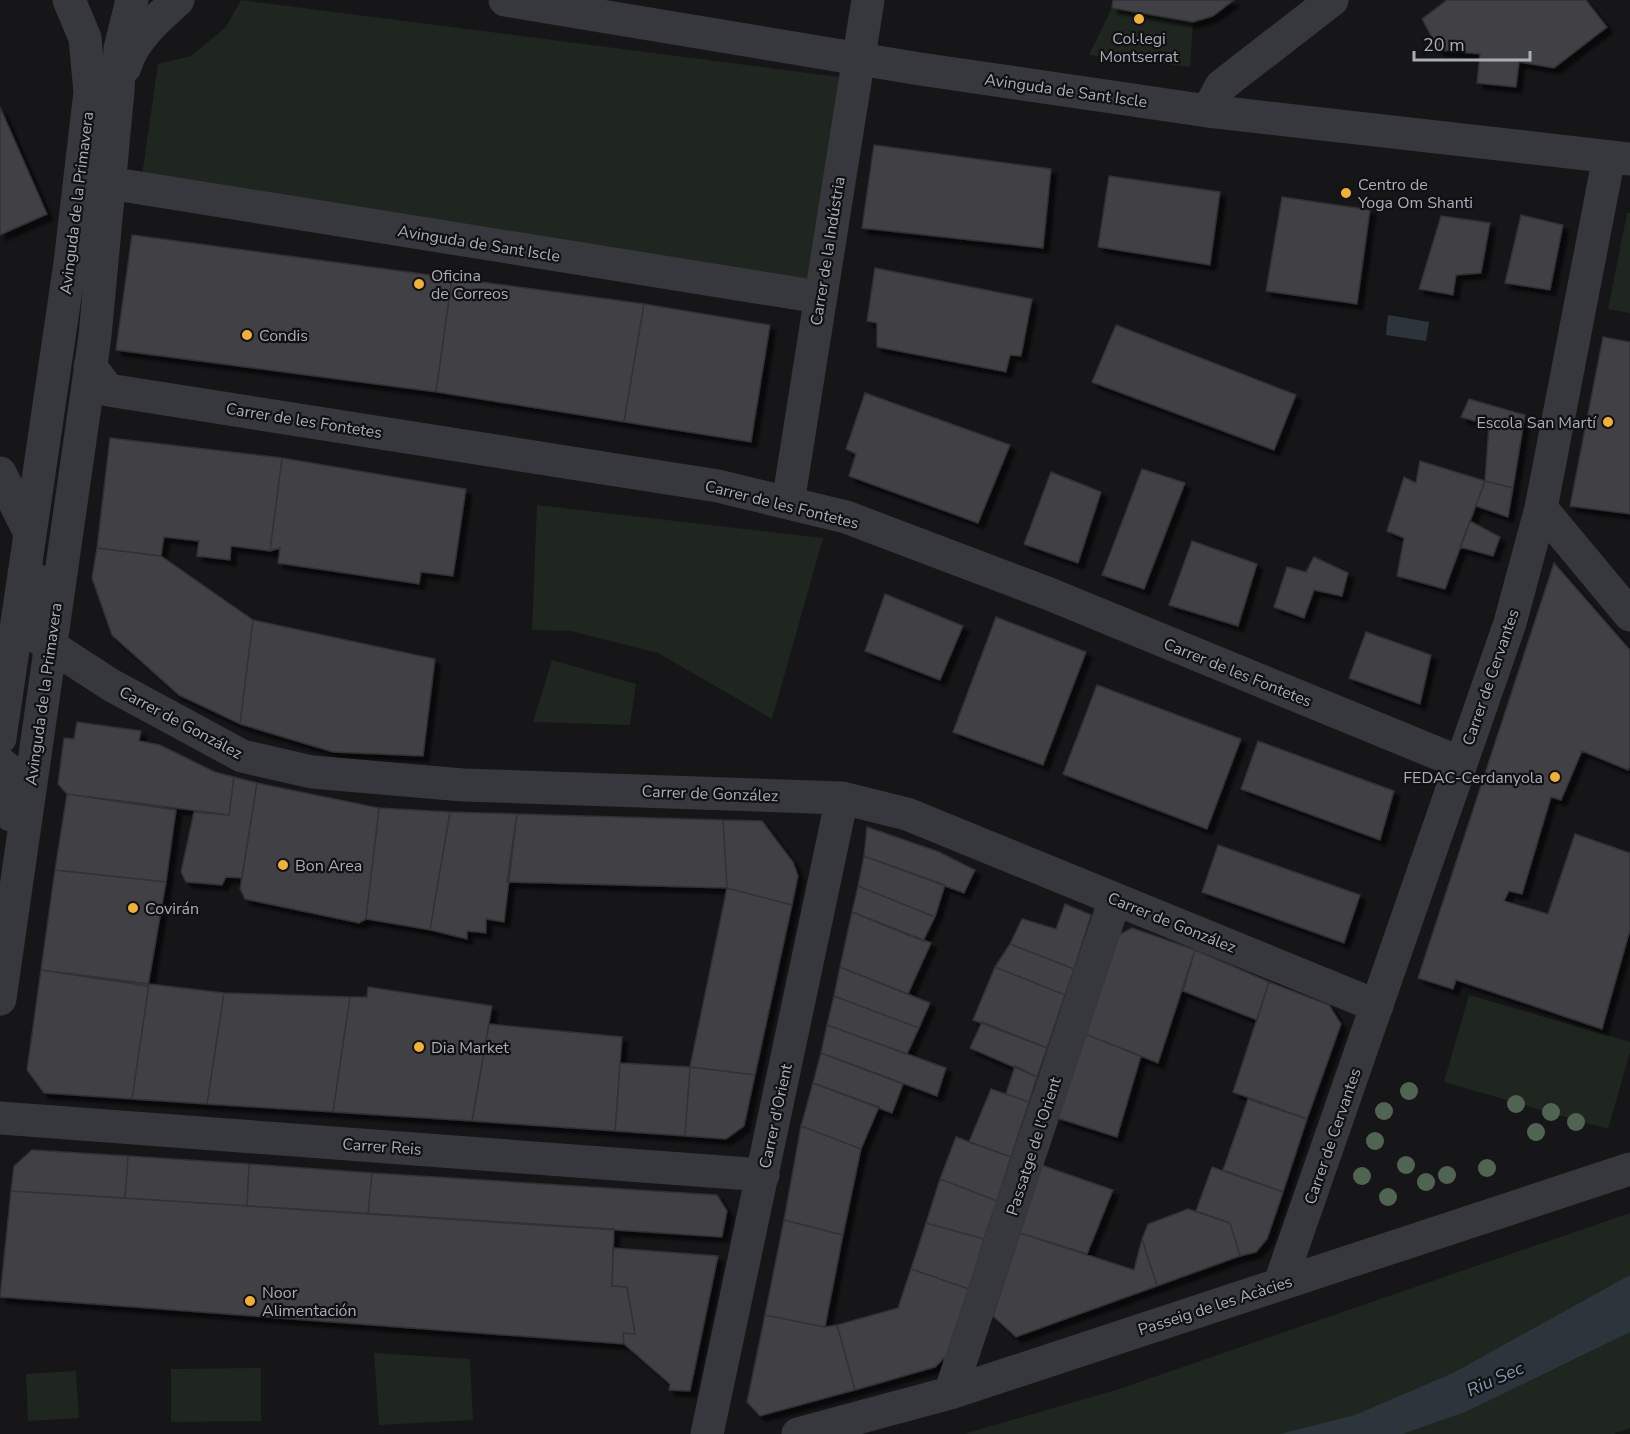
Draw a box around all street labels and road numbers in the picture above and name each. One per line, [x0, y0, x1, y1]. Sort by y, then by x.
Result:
street label: Avinguda de Sant Iscle [983, 69, 1149, 113]
street label: Avinguda de la Primavera [55, 110, 99, 296]
street label: Carrer de la Indústria [805, 175, 851, 327]
street label: Avinguda de Sant Iscle [396, 220, 562, 268]
street label: Carrer de les Fontetes [224, 398, 384, 444]
street label: Carrer de les Fontetes [703, 475, 861, 535]
street label: Avinguda de la Primavera [20, 601, 68, 787]
street label: Carrer de Cervantes [1457, 606, 1525, 748]
street label: Carrer de les Fontetes [1160, 633, 1315, 713]
street label: Carrer de González [115, 681, 246, 765]
street label: Carrer de González [641, 781, 779, 807]
street label: Carrer de González [1104, 887, 1239, 959]
street label: Carrer d'Orient [754, 1061, 798, 1171]
street label: Carrer de Cervantes [1299, 1065, 1367, 1207]
street label: Passatge de l'Orient [1001, 1074, 1067, 1218]
street label: Carrer Reis [342, 1133, 422, 1161]
street label: Passeig de les Acàcies [1135, 1271, 1295, 1341]

